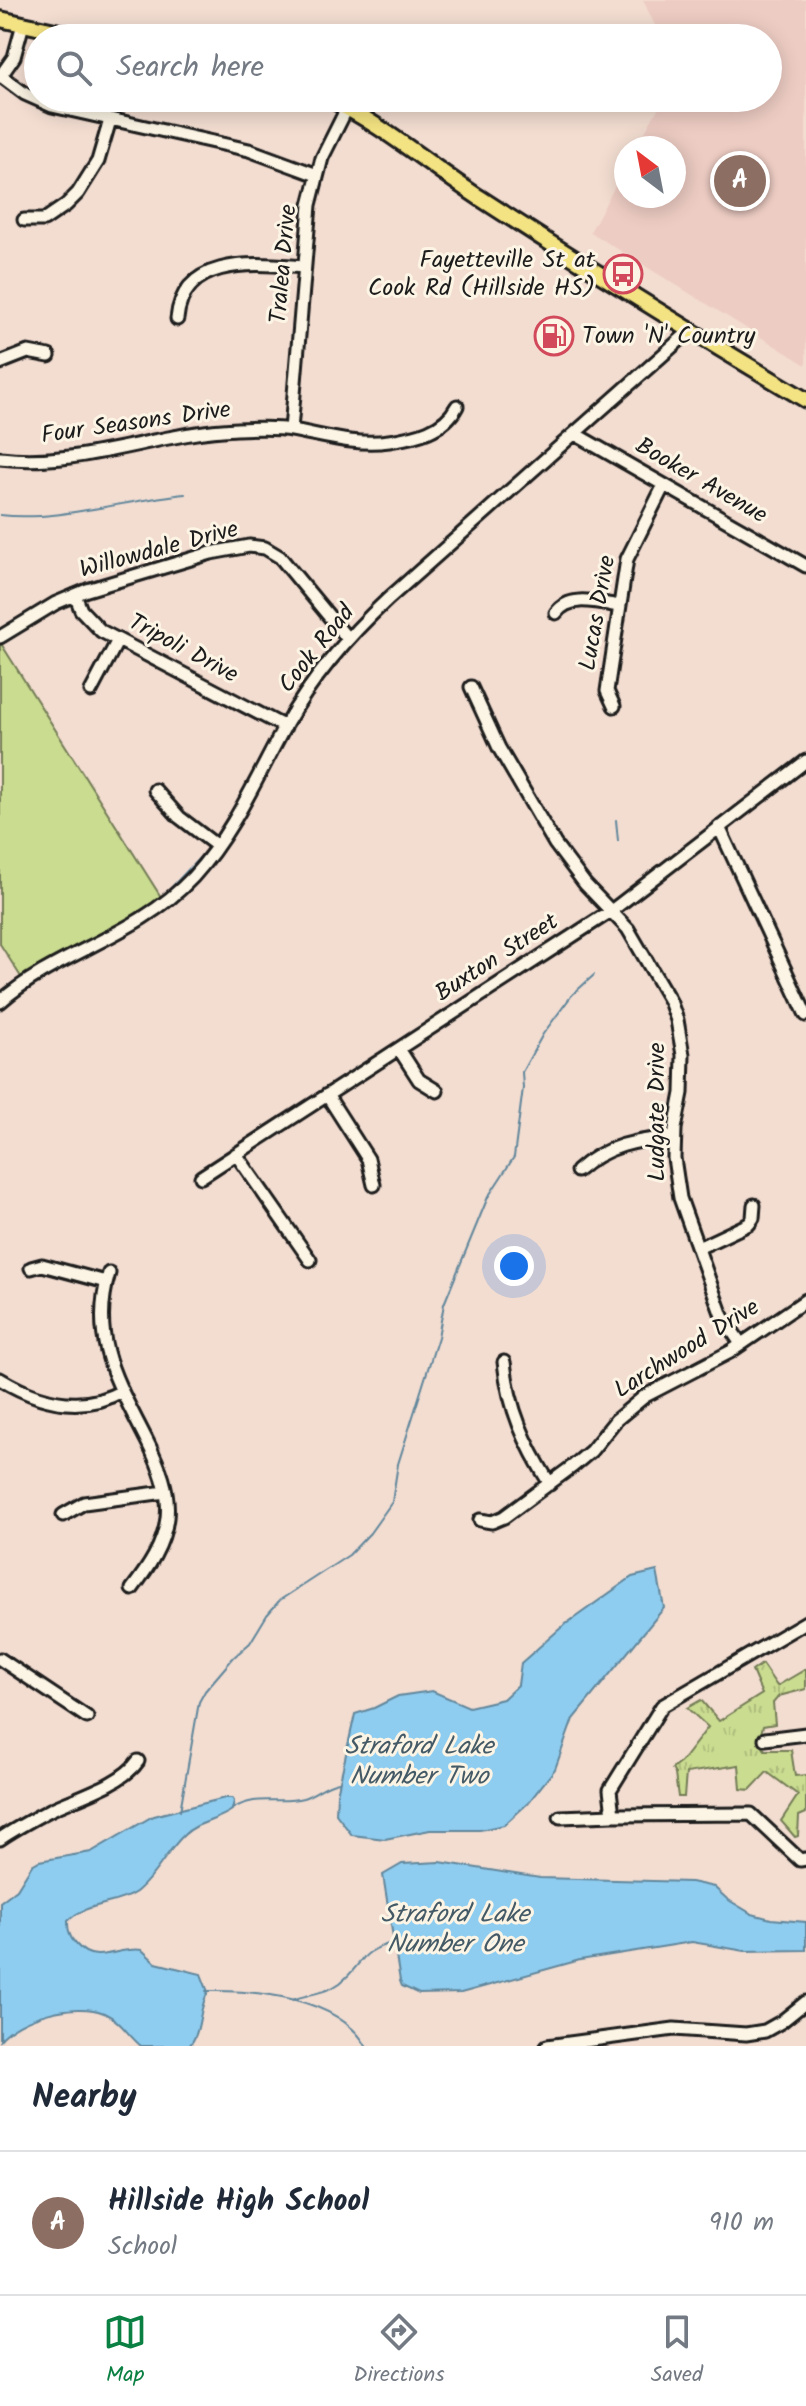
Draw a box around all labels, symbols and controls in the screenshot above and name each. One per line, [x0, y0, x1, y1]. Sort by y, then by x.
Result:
search box [24, 24, 782, 112]
text: Search here [116, 44, 264, 92]
icon: search [52, 46, 96, 90]
north arrow [614, 136, 686, 208]
pin: A [714, 151, 766, 211]
street label: Tralea Drive [259, 203, 309, 325]
place label: Fayetteville St at Cook Rd (Hillside HS) [368, 241, 596, 308]
bus stop icon: Fayetteville St at Cook Rd (Hillside HS) [602, 253, 644, 295]
fuel station icon: Town 'N' Country [533, 315, 575, 357]
place label: Town 'N' Country [582, 317, 756, 356]
street label: Four Seasons Drive [39, 390, 234, 456]
street label: Booker Avenue [627, 427, 775, 535]
street label: Willowdale Drive [75, 510, 243, 590]
street label: Lucas Drive [569, 552, 627, 674]
street label: Cook Road [269, 595, 366, 702]
street label: Tripoli Drive [121, 604, 245, 695]
street label: Buxton Street [427, 903, 567, 1013]
street label: Ludgate Drive [638, 1042, 677, 1182]
your location [494, 1246, 534, 1286]
street label: Larchwood Drive [607, 1289, 768, 1409]
water label: Straford Lake Number Two [345, 1726, 496, 1798]
water label: Straford Lake Number One [381, 1894, 532, 1966]
text: Nearby [32, 2071, 137, 2125]
text: Hillside High School [108, 2178, 369, 2226]
text: A [50, 2202, 66, 2244]
text: 910 m [709, 2202, 774, 2244]
text: School [108, 2226, 177, 2268]
tab: Map [103, 2310, 147, 2393]
tab: Directions [353, 2310, 445, 2393]
tab: Saved [651, 2310, 703, 2393]

